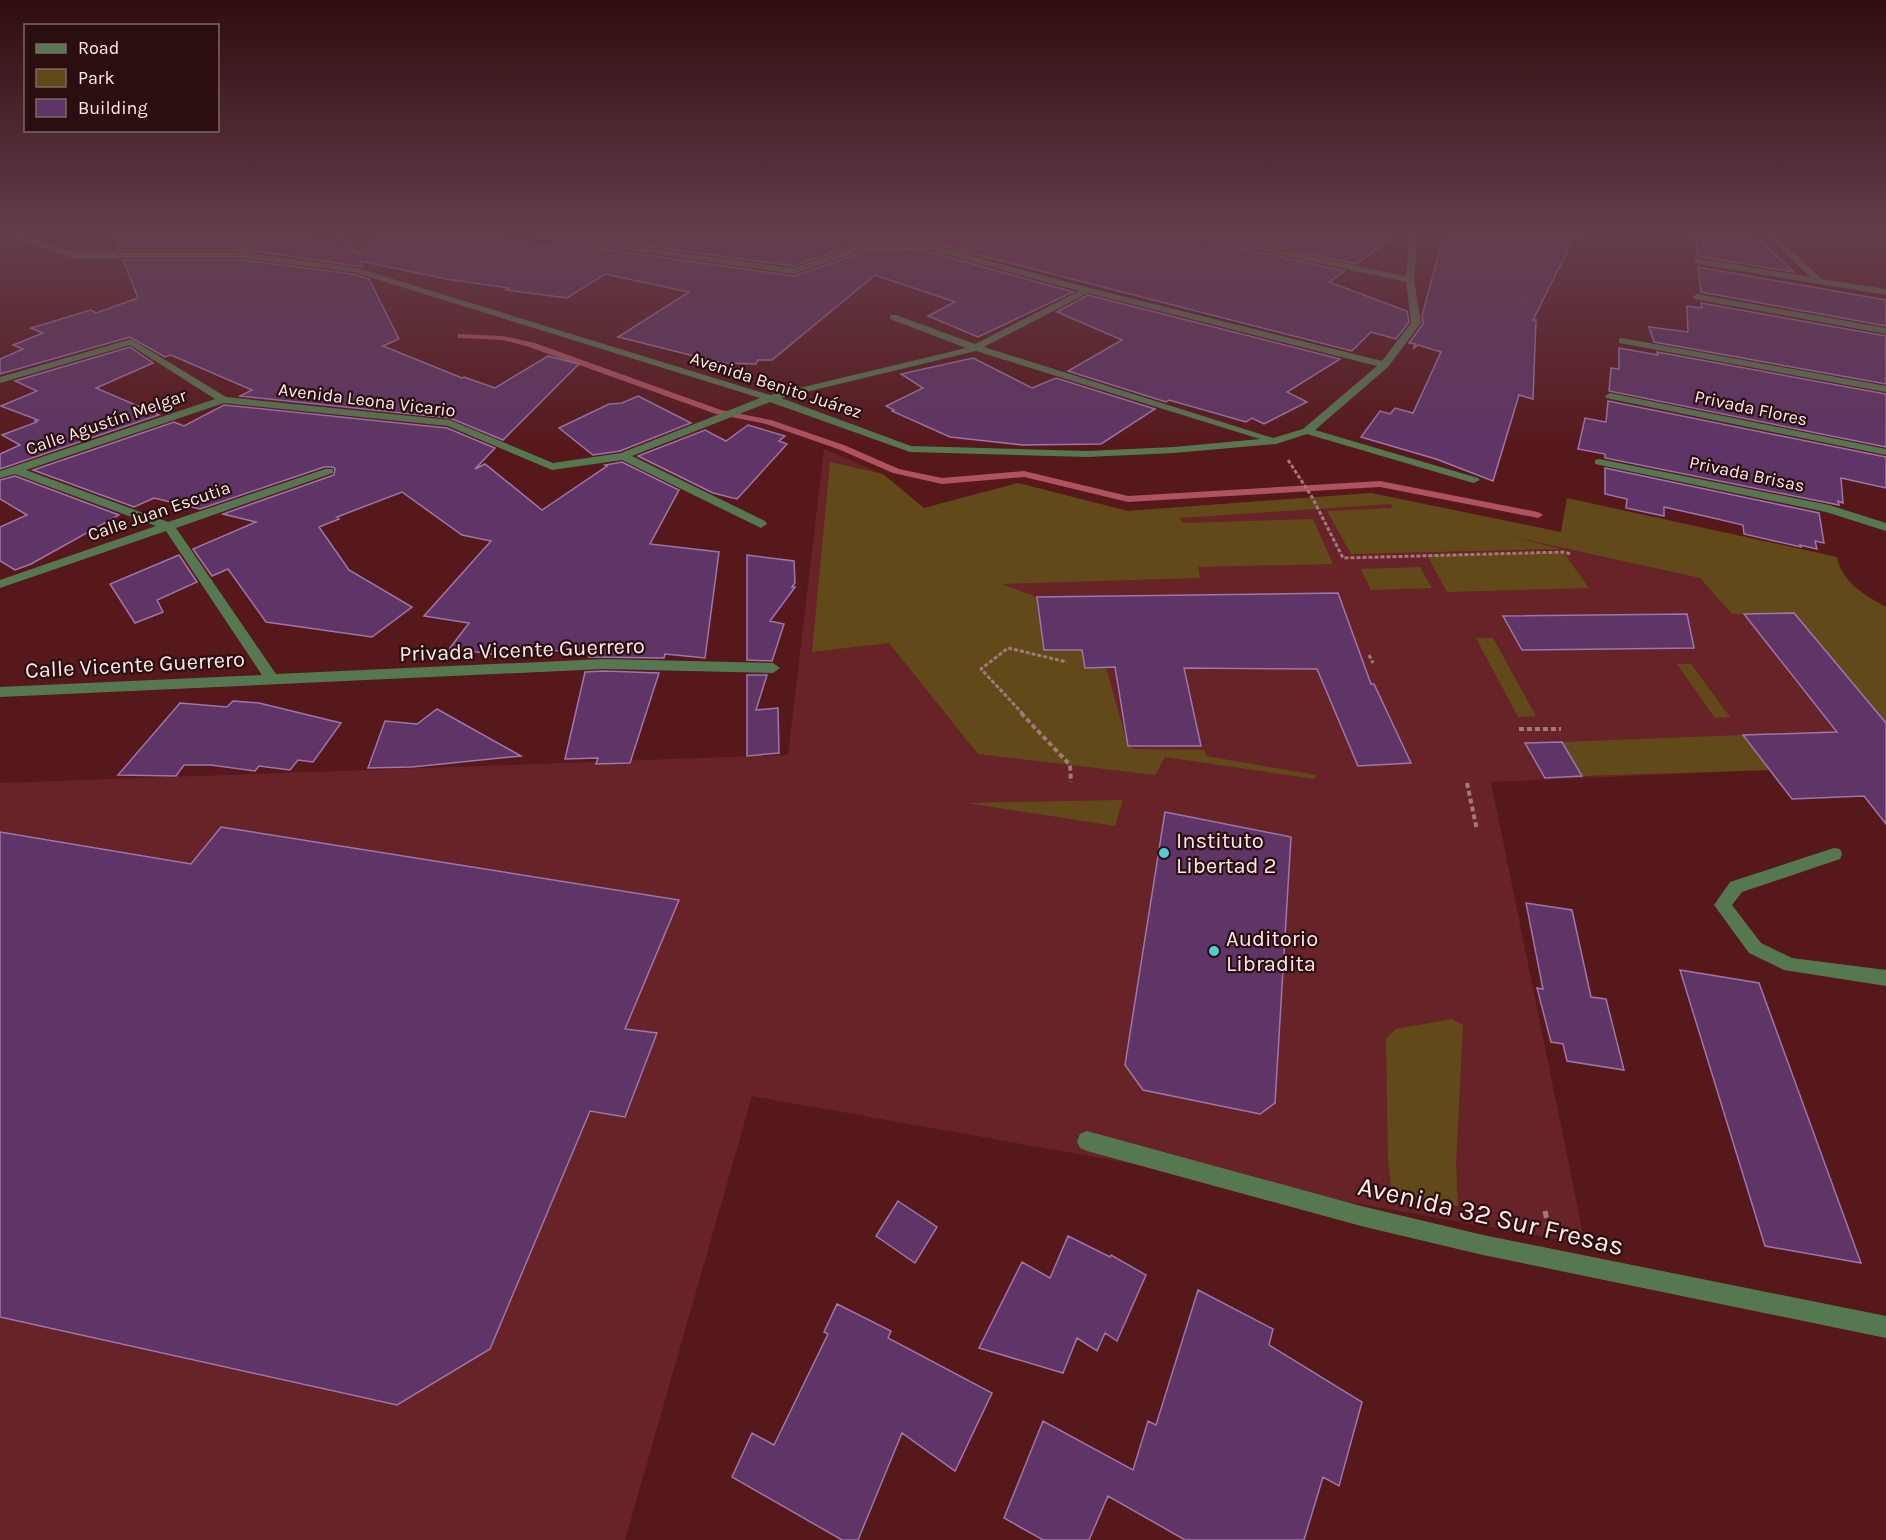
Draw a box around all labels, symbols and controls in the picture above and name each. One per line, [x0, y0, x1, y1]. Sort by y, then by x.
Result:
legend [24, 24, 219, 132]
text: Road [78, 37, 119, 59]
text: Park [78, 67, 115, 89]
text: Building [78, 97, 148, 119]
street label: Avenida Benito Juárez [687, 347, 865, 423]
street label: Avenida Leona Vicario [277, 378, 457, 422]
street label: Calle Agustín Melgar [23, 384, 190, 460]
street label: Privada Flores [1692, 385, 1810, 431]
street label: Privada Brisas [1687, 451, 1807, 497]
street label: Calle Juan Escutia [85, 476, 233, 546]
street label: Privada Vicente Guerrero [399, 633, 645, 667]
street label: Calle Vicente Guerrero [24, 646, 246, 684]
place label: Instituto Libertad 2 [1176, 828, 1277, 879]
marker: Instituto Libertad 2 [1157, 846, 1171, 860]
place label: Auditorio Libradita [1226, 926, 1318, 977]
marker: Auditorio Libradita [1207, 944, 1221, 958]
street label: Avenida 32 Sur Fresas [1355, 1170, 1627, 1262]

